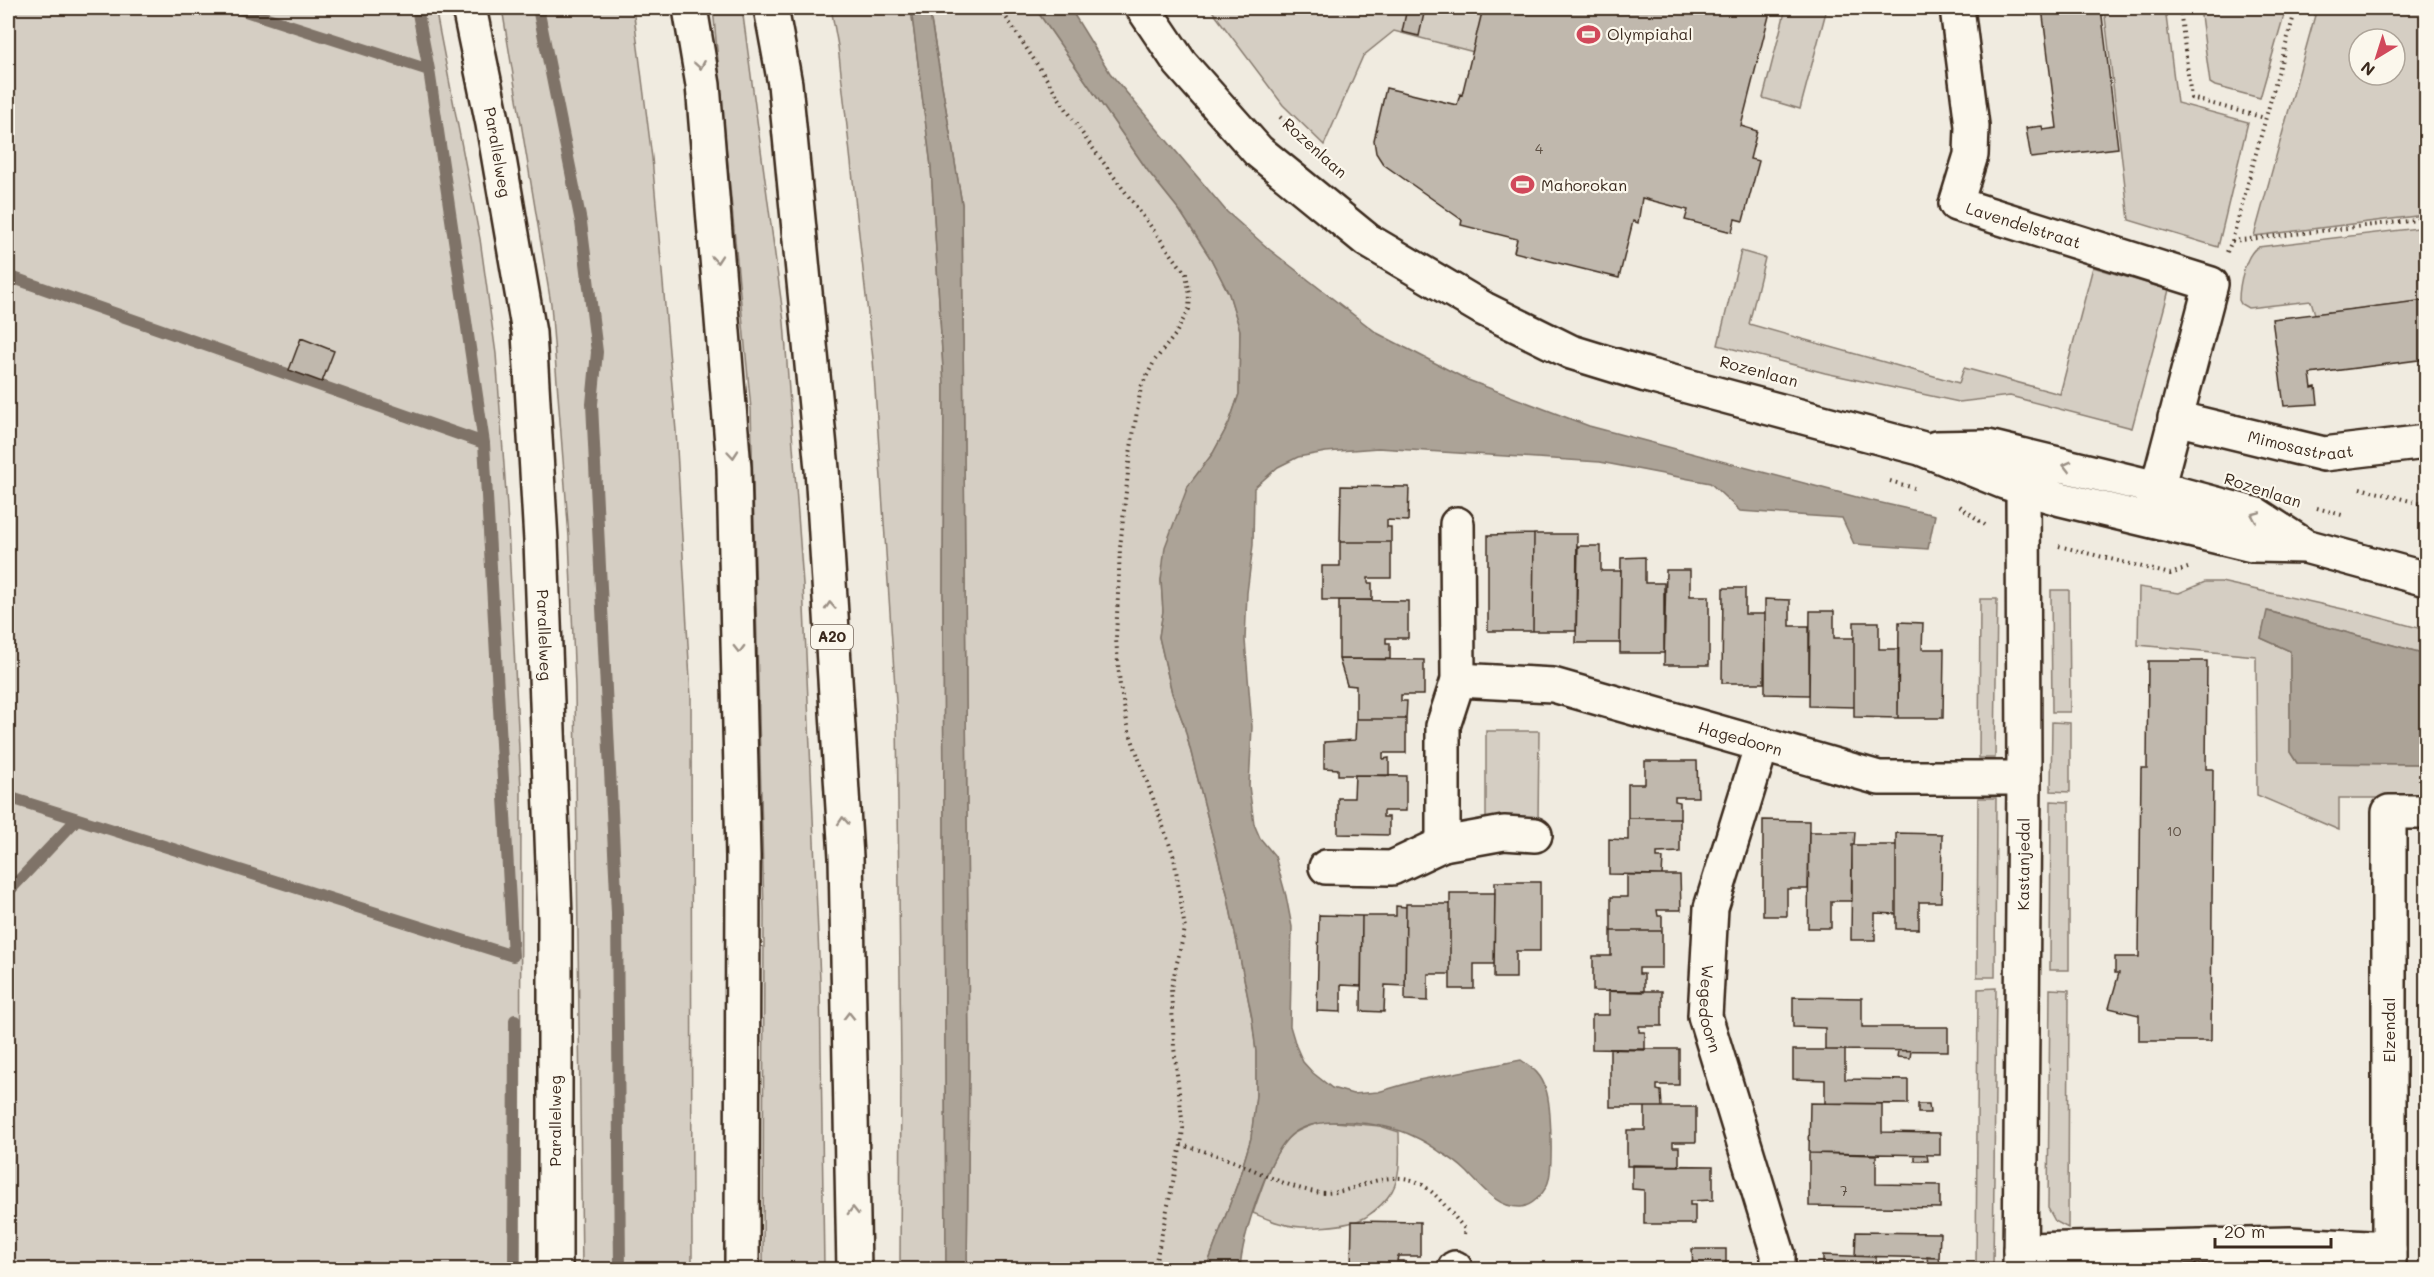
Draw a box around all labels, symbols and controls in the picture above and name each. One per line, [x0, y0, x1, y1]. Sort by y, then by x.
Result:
sports icon: Olympiahal [1576, 21, 1602, 47]
place label: Olympiahal [1607, 23, 1693, 44]
north arrow [2347, 27, 2407, 87]
text: N [2356, 57, 2379, 81]
one-way arrow [693, 60, 705, 70]
street label: Parallelweg [480, 105, 516, 199]
street label: Rozenlaan [1278, 113, 1352, 182]
house number: 4 [1535, 139, 1544, 158]
sports icon: Mahorokan [1510, 172, 1536, 198]
place label: Mahorokan [1541, 174, 1627, 195]
street label: Lavendelstraat [1963, 197, 2084, 253]
one-way arrow [710, 255, 723, 264]
street label: Rozenlaan [1718, 350, 1801, 391]
street label: Mimosastraat [2246, 425, 2354, 464]
one-way arrow [726, 449, 739, 458]
one-way arrow [2062, 461, 2072, 474]
street label: Rozenlaan [2222, 467, 2305, 512]
one-way arrow [2251, 511, 2262, 523]
street label: Parallelweg [533, 589, 557, 681]
one-way arrow [824, 601, 837, 610]
road number: A20 [811, 625, 853, 649]
one-way arrow [732, 644, 745, 653]
street label: Hagedoorn [1696, 716, 1785, 760]
one-way arrow [837, 817, 850, 826]
street label: Kastanjedal [2012, 818, 2034, 910]
house number: 10 [2167, 821, 2182, 840]
street label: Wegedoorn [1695, 964, 1727, 1055]
street label: Elzendal [2378, 998, 2399, 1062]
one-way arrow [843, 1012, 855, 1021]
street label: Parallelweg [544, 1075, 565, 1167]
house number: 7 [1840, 1181, 1848, 1200]
one-way arrow [847, 1207, 859, 1216]
scale bar [2215, 1211, 2330, 1249]
text: 20 m [2224, 1219, 2265, 1243]

